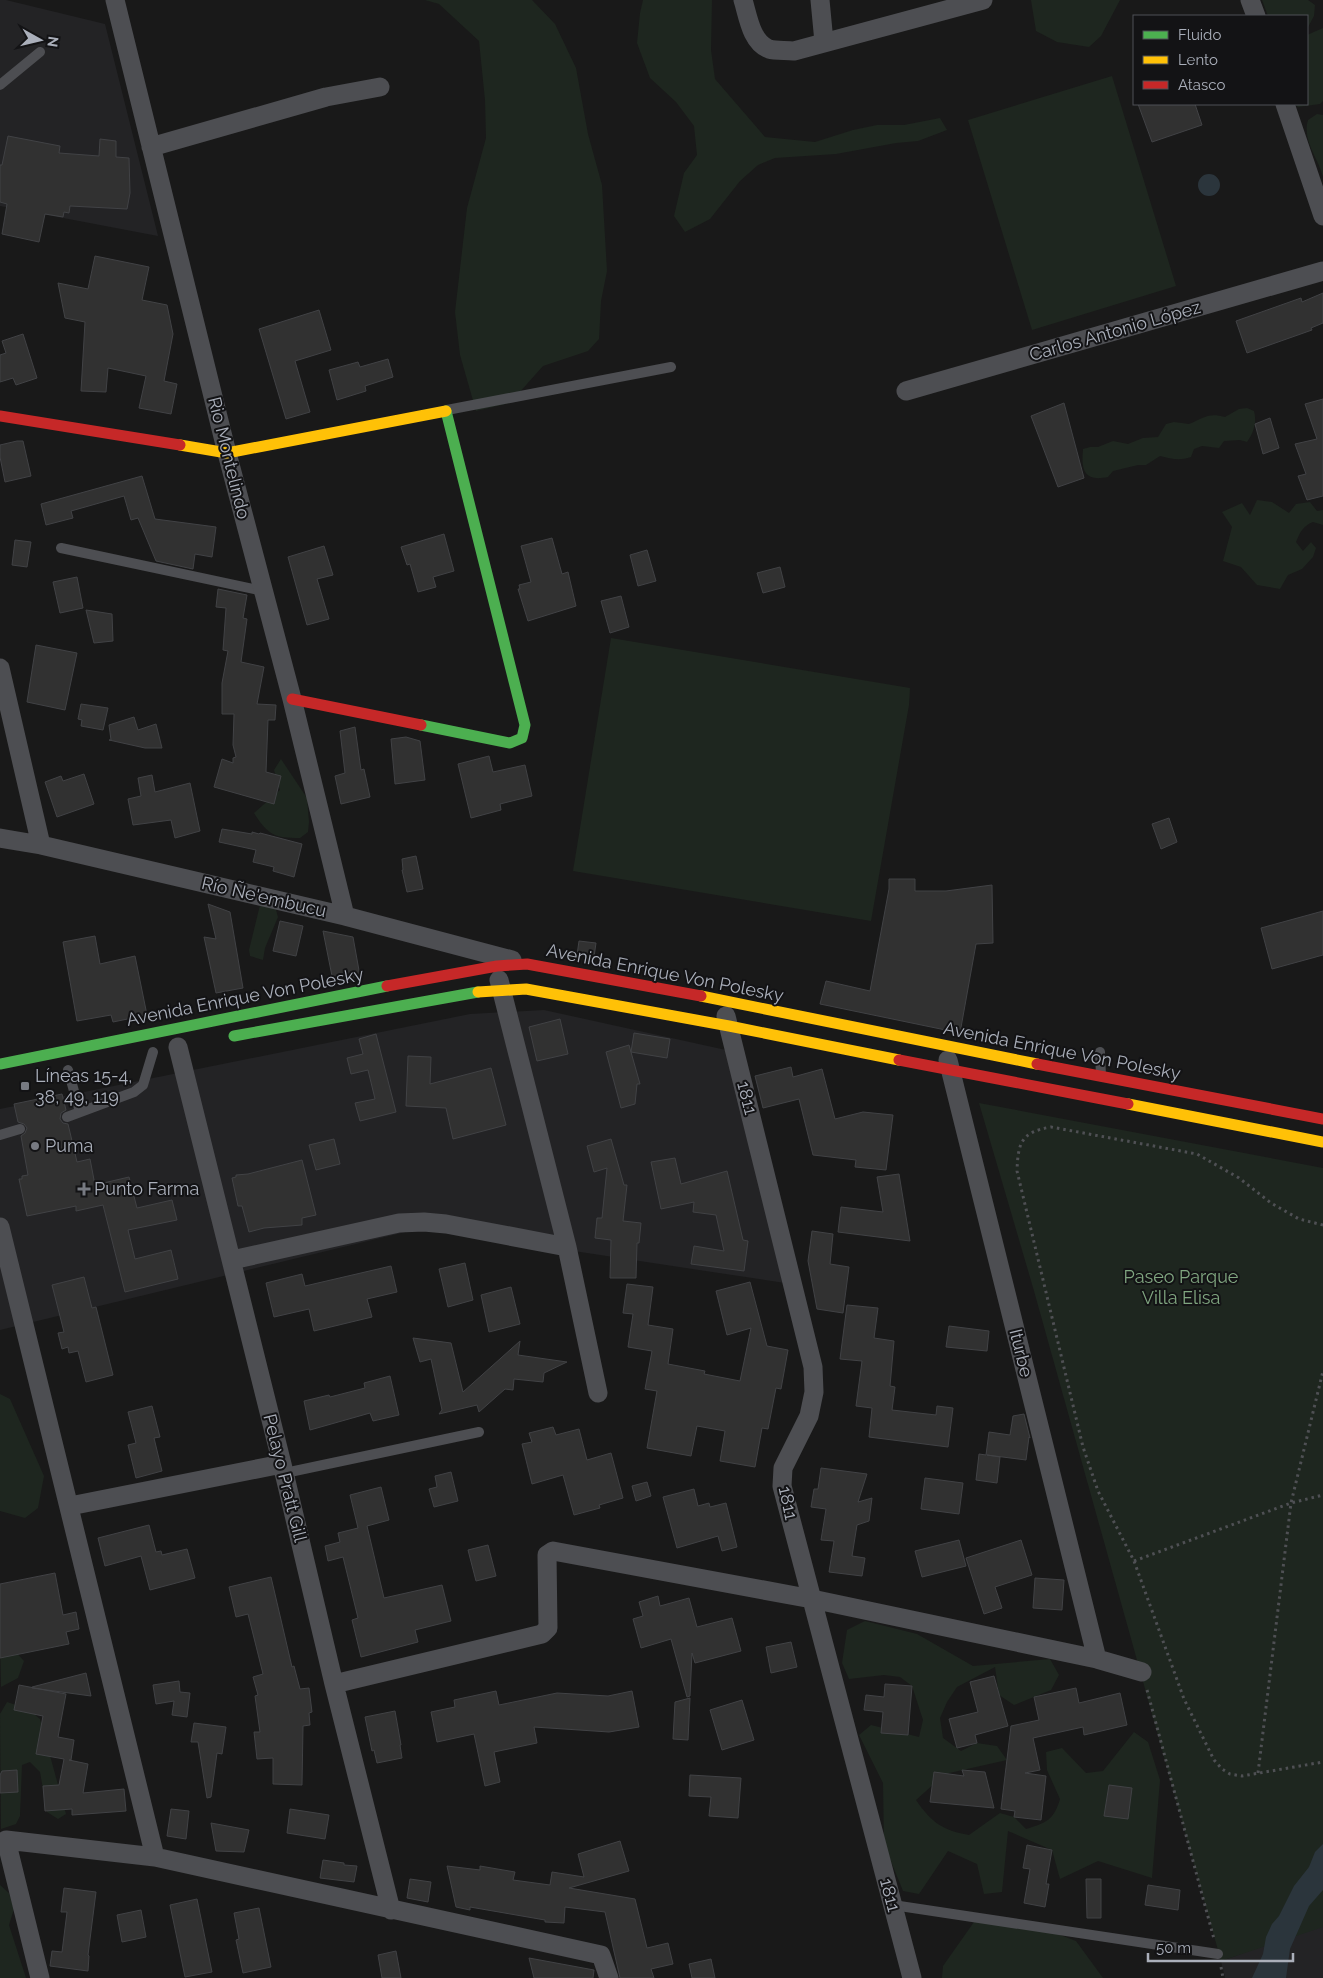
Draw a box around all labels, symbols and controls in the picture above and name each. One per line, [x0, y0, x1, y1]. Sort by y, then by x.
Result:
north arrow [15, 15, 65, 65]
legend [1133, 15, 1308, 105]
text: Fluido [1178, 26, 1221, 44]
text: N [44, 35, 62, 48]
text: Lento [1178, 51, 1218, 69]
text: Atasco [1178, 76, 1225, 94]
street label: Carlos Antonio López [1027, 296, 1203, 365]
street label: Rio Montelindo [204, 395, 255, 521]
street label: Río Ñe'embucu [200, 872, 329, 921]
street label: Avenida Enrique Von Polesky [545, 939, 786, 1006]
street label: Avenida Enrique Von Polesky [124, 963, 366, 1030]
street label: Avenida Enrique Von Polesky [942, 1017, 1183, 1084]
place label: Líneas 15-4, 38, 49, 119 [35, 1065, 132, 1107]
street label: 1811 [733, 1079, 762, 1117]
marker: Líneas 15-4, 38, 49, 119 [19, 1080, 31, 1092]
place label: Puma [45, 1135, 93, 1156]
marker: Puma [29, 1140, 41, 1152]
place label: Punto Farma [94, 1178, 199, 1199]
marker: Punto Farma [78, 1183, 90, 1195]
park label: Paseo Parque Villa Elisa [1124, 1266, 1239, 1308]
street label: Iturbe [1005, 1327, 1038, 1380]
street label: Pelayo Pratt Gill [259, 1412, 312, 1544]
street label: 1811 [775, 1484, 802, 1522]
street label: 1811 [876, 1876, 905, 1914]
scale bar [1148, 1930, 1293, 1962]
text: 50 m [1156, 1939, 1191, 1957]

